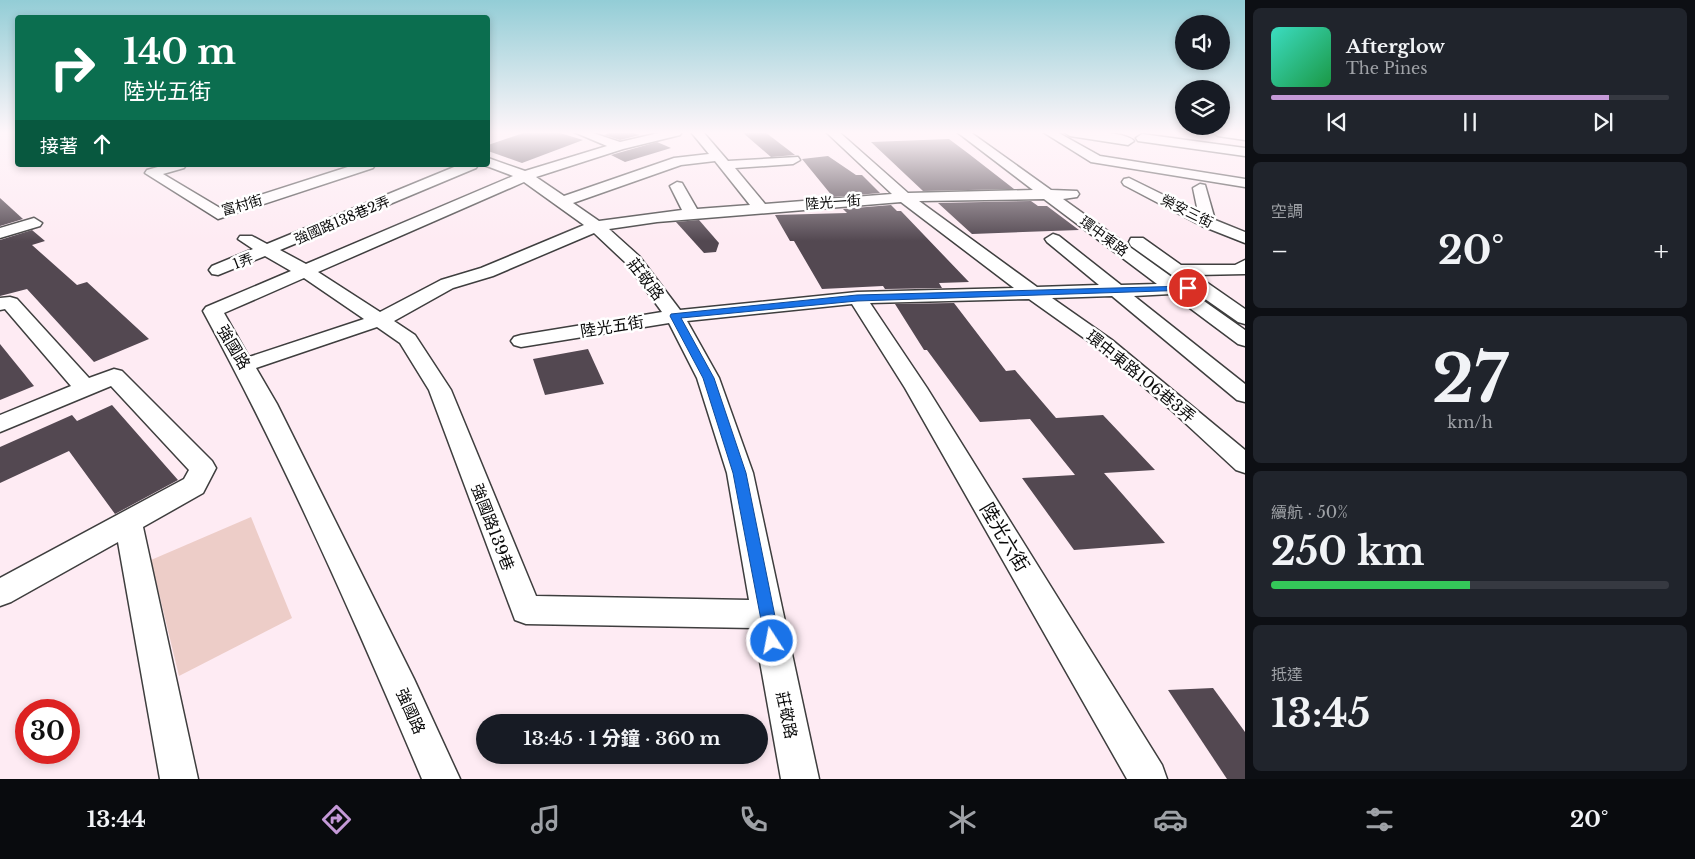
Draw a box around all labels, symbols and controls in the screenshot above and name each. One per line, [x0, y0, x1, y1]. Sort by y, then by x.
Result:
map controls [1175, 15, 1230, 135]
button: sound [1175, 15, 1230, 70]
text: 140 m [123, 30, 236, 73]
icon: right [40, 35, 105, 100]
text: Afterglow [1346, 35, 1445, 58]
text: The Pines [1346, 58, 1428, 78]
text: 陸光五街 [123, 78, 211, 105]
button: layers [1175, 80, 1230, 135]
icon: previous [1323, 108, 1351, 136]
icon: pause [1456, 108, 1484, 136]
icon: next [1589, 108, 1617, 136]
icon: ahead [88, 130, 116, 158]
text: 接著 [40, 135, 78, 158]
street label: 富村街 [219, 191, 265, 219]
street label: 陸光一街 [804, 191, 862, 213]
street label: 榮安三街 [1158, 191, 1216, 231]
street label: 強國路138巷2弄 [292, 192, 392, 248]
text: 空調 [1271, 201, 1303, 221]
street label: 環中東路 [1076, 212, 1132, 260]
text: 20° [1438, 227, 1504, 274]
text: − [1271, 234, 1289, 269]
text: + [1654, 234, 1669, 269]
street label: 1弄 [230, 249, 256, 273]
street label: 莊敬路 [623, 254, 669, 304]
pin [1167, 267, 1209, 309]
icon: arrive [1174, 274, 1202, 302]
street label: 陸光五街 [579, 311, 645, 341]
street label: 強國路 [213, 321, 255, 373]
street label: 環中東路106巷3弄 [1082, 326, 1200, 426]
text: 27 [1432, 339, 1508, 420]
text: km/h [1447, 412, 1493, 432]
street label: 強國路139巷 [467, 481, 519, 573]
street label: 陸光六街 [975, 499, 1034, 576]
text: 續航 · 50% [1271, 502, 1348, 522]
text: 250 km [1271, 528, 1424, 575]
position arrow [745, 614, 797, 666]
text: 抵達 [1271, 664, 1303, 684]
street label: 強國路 [392, 685, 430, 737]
street label: 莊敬路 [772, 689, 802, 741]
text: 13:45 [1271, 690, 1370, 737]
speed limit sign: 30 [15, 699, 80, 764]
text: 13:45 · 1 分鐘 · 360 m [523, 727, 721, 750]
icon: directions [319, 802, 354, 837]
icon: music [528, 802, 563, 837]
icon: phone [736, 802, 771, 837]
icon: climate [945, 802, 980, 837]
icon: car [1153, 802, 1188, 837]
icon: filters [1362, 802, 1397, 837]
text: 13:44 [87, 806, 146, 833]
text: 20° [1570, 806, 1608, 833]

